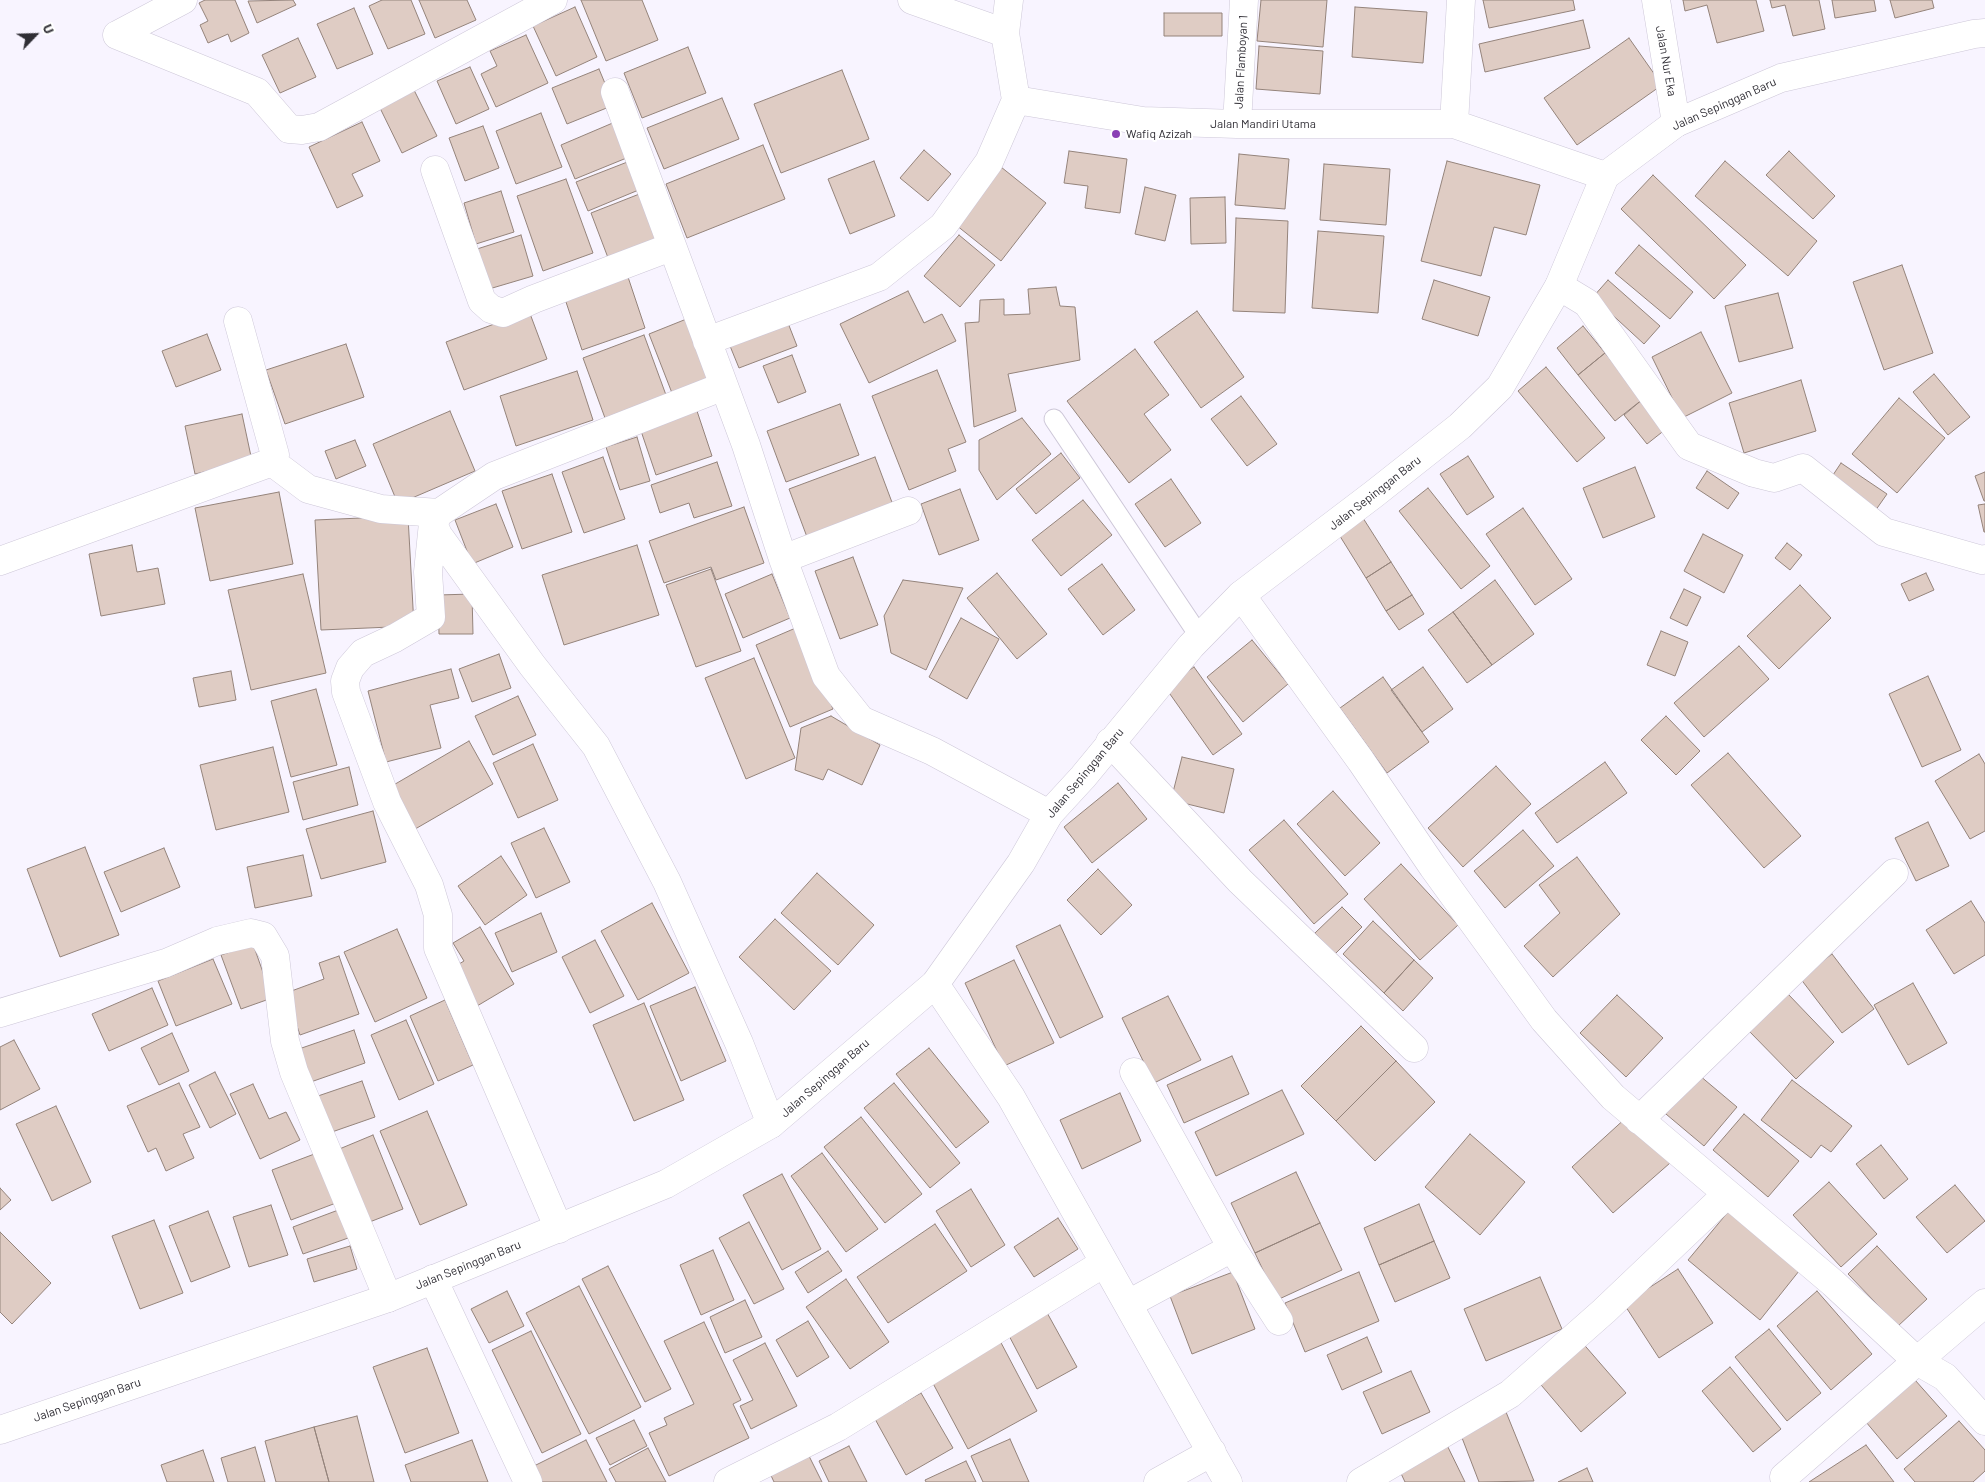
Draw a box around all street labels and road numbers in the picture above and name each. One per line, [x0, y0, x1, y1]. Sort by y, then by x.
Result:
street label: Jalan Flamboyan 1 [1231, 15, 1251, 109]
street label: Jalan Nur Eka [1653, 25, 1679, 97]
street label: Jalan Sepinggan Baru [1670, 75, 1778, 133]
street label: Jalan Mandiri Utama [1210, 117, 1316, 131]
street label: Jalan Sepinggan Baru [1326, 453, 1424, 533]
street label: Jalan Sepinggan Baru [1043, 725, 1127, 821]
street label: Jalan Sepinggan Baru [778, 1036, 872, 1120]
street label: Jalan Sepinggan Baru [413, 1237, 523, 1293]
street label: Jalan Sepinggan Baru [31, 1375, 143, 1425]

